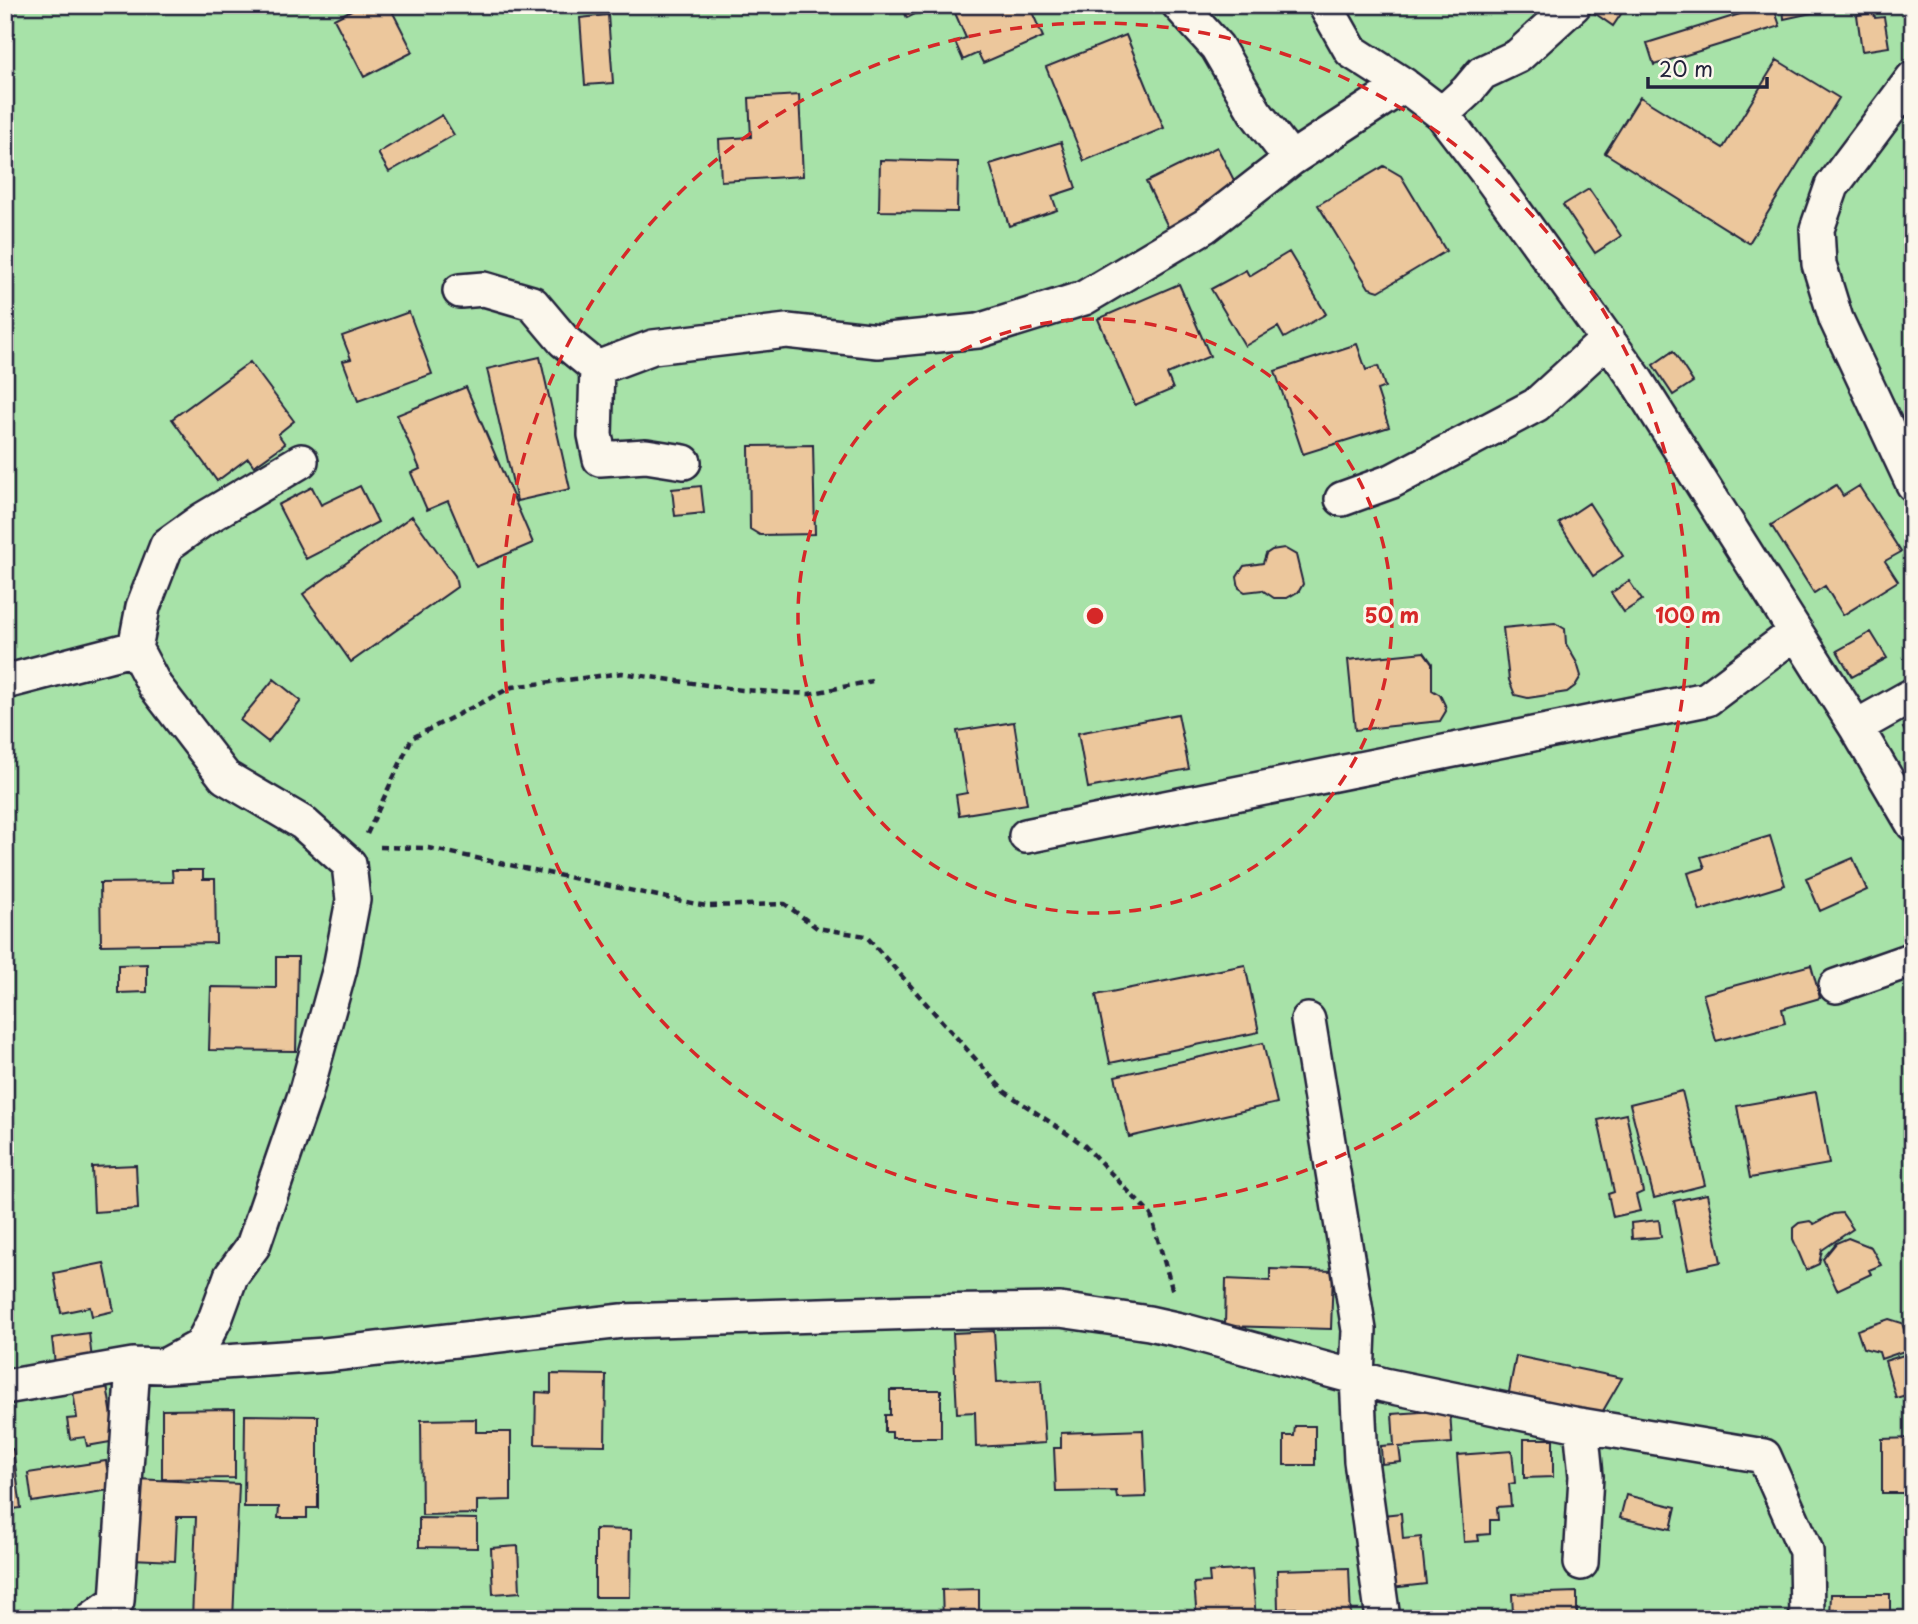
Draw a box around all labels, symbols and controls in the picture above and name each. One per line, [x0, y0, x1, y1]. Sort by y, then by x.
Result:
scale bar [1648, 46, 1768, 90]
text: 20 m [1659, 52, 1713, 84]
text: 50 m [1365, 598, 1419, 630]
text: 100 m [1655, 598, 1721, 630]
centre of rings [1083, 604, 1107, 628]

